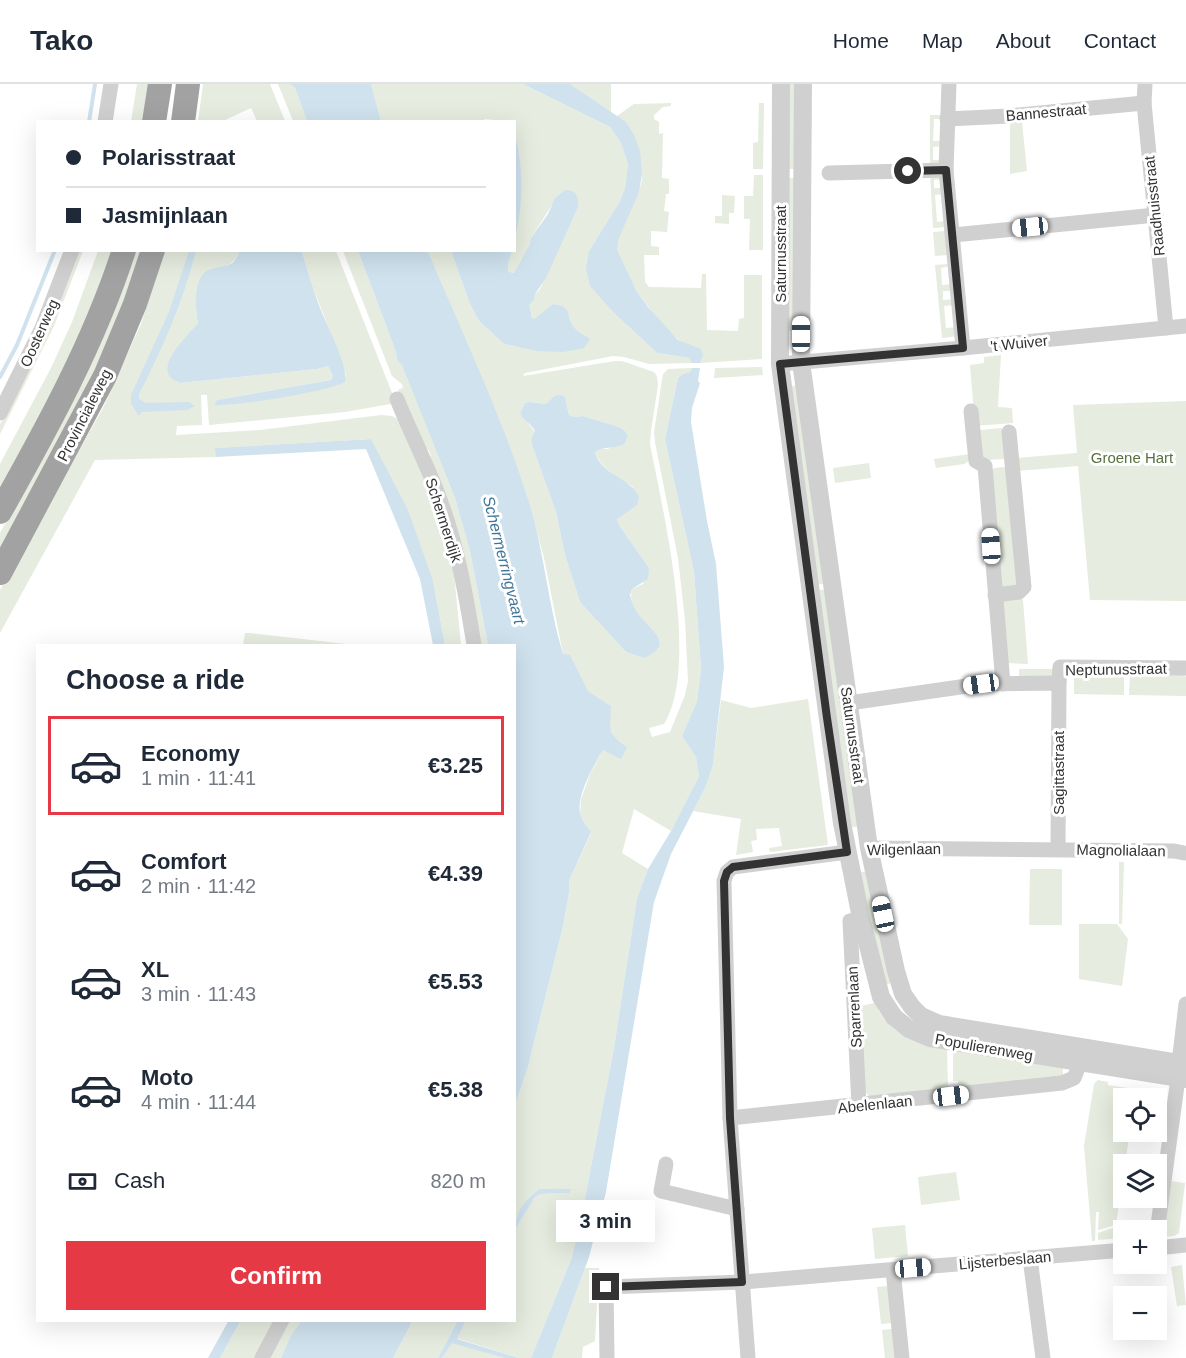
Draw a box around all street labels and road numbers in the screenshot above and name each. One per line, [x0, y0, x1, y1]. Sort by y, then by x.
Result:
street label: Bannestraat [1005, 100, 1088, 124]
street label: Raadhuisstraat [1140, 154, 1168, 257]
street label: Saturnusstraat [772, 204, 789, 303]
street label: Oosterweg [16, 296, 62, 370]
street label: 't Wuiver [989, 332, 1049, 354]
street label: Provincialeweg [54, 366, 114, 464]
street label: Schermerdijk [422, 476, 466, 565]
street label: Neptunusstraat [1065, 660, 1168, 678]
street label: Saturnusstraat [838, 686, 868, 785]
street label: Sagittastraat [1050, 730, 1067, 815]
street label: Wilgenlaan [867, 840, 941, 858]
street label: Magnolialaan [1076, 841, 1166, 859]
street label: Sparrenlaan [843, 966, 865, 1048]
street label: Populierenweg [934, 1030, 1034, 1064]
street label: Abelenlaan [837, 1092, 913, 1116]
street label: Lijsterbeslaan [958, 1247, 1052, 1273]

